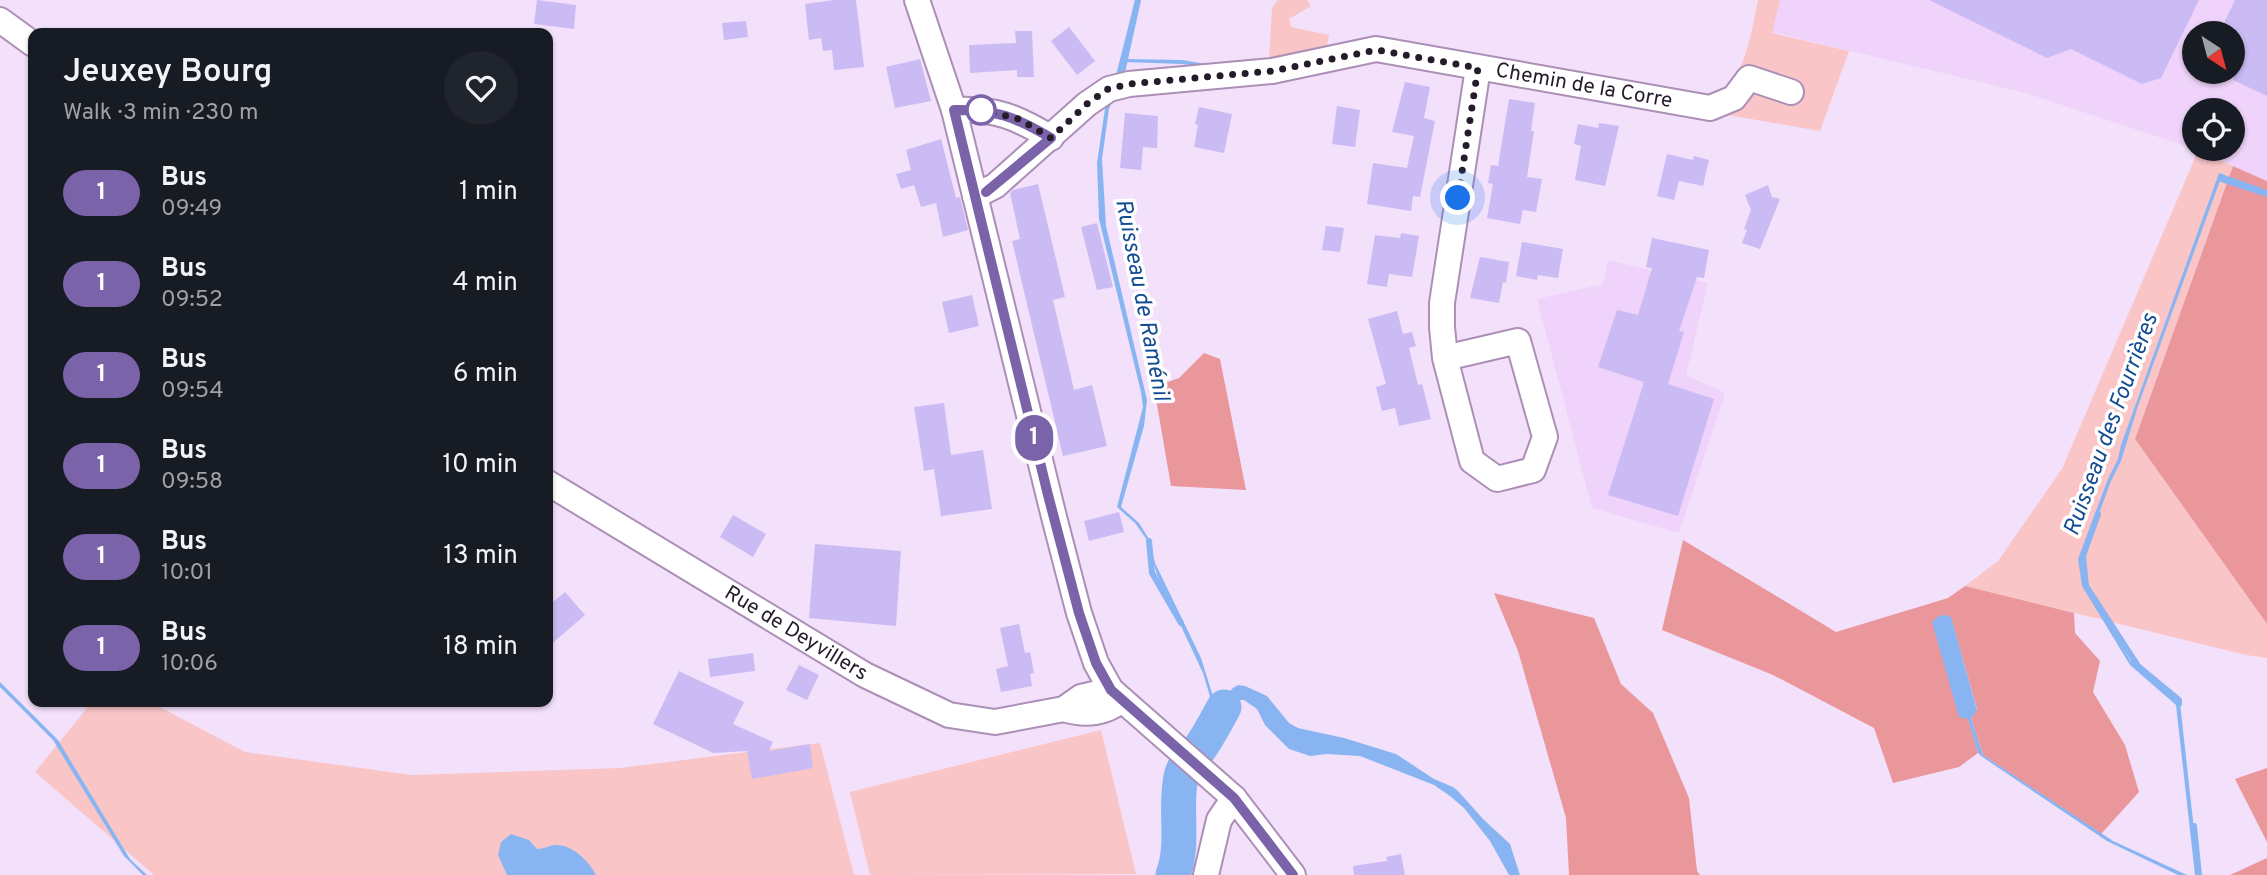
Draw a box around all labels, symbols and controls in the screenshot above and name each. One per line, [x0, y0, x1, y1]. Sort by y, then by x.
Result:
north arrow [2182, 21, 2245, 84]
map controls [2182, 21, 2245, 161]
button: heart [444, 51, 518, 125]
text: Jeuxey Bourg [63, 52, 272, 94]
street label: Chemin de la Corre [1494, 57, 1675, 115]
unlabelled marker [966, 95, 996, 125]
button: locate [2182, 98, 2245, 161]
text: Walk · 3 min · 230 m [63, 99, 259, 128]
text: Bus [161, 162, 207, 195]
text: 1 min [459, 176, 518, 209]
text: 1 [97, 178, 106, 208]
your location [1440, 180, 1475, 215]
text: 09:49 [161, 195, 222, 224]
water label: Ruisseau de Raménil [1107, 197, 1175, 405]
text: Bus [161, 253, 207, 286]
text: 4 min [452, 267, 518, 300]
text: 1 [97, 269, 106, 299]
text: 09:52 [161, 286, 223, 315]
water label: Ruisseau des Fourrières [2058, 309, 2166, 540]
text: Bus [161, 344, 207, 377]
text: 6 min [453, 358, 518, 391]
text: 1 [97, 360, 106, 390]
text: 09:54 [161, 377, 224, 406]
line badge: 1 [1011, 415, 1057, 461]
text: 1 [1029, 423, 1039, 453]
text: Bus [161, 435, 207, 468]
text: 10 min [442, 449, 518, 482]
text: 1 [97, 451, 106, 481]
text: 09:58 [161, 468, 223, 497]
text: Bus [161, 526, 207, 559]
text: 13 min [443, 540, 518, 573]
text: 1 [97, 542, 106, 572]
text: 10:01 [161, 559, 213, 588]
street label: Rue de Deyvillers [719, 579, 873, 687]
text: Bus [161, 617, 207, 650]
text: 18 min [443, 631, 518, 664]
text: 1 [97, 633, 106, 663]
text: 10:06 [161, 650, 218, 679]

